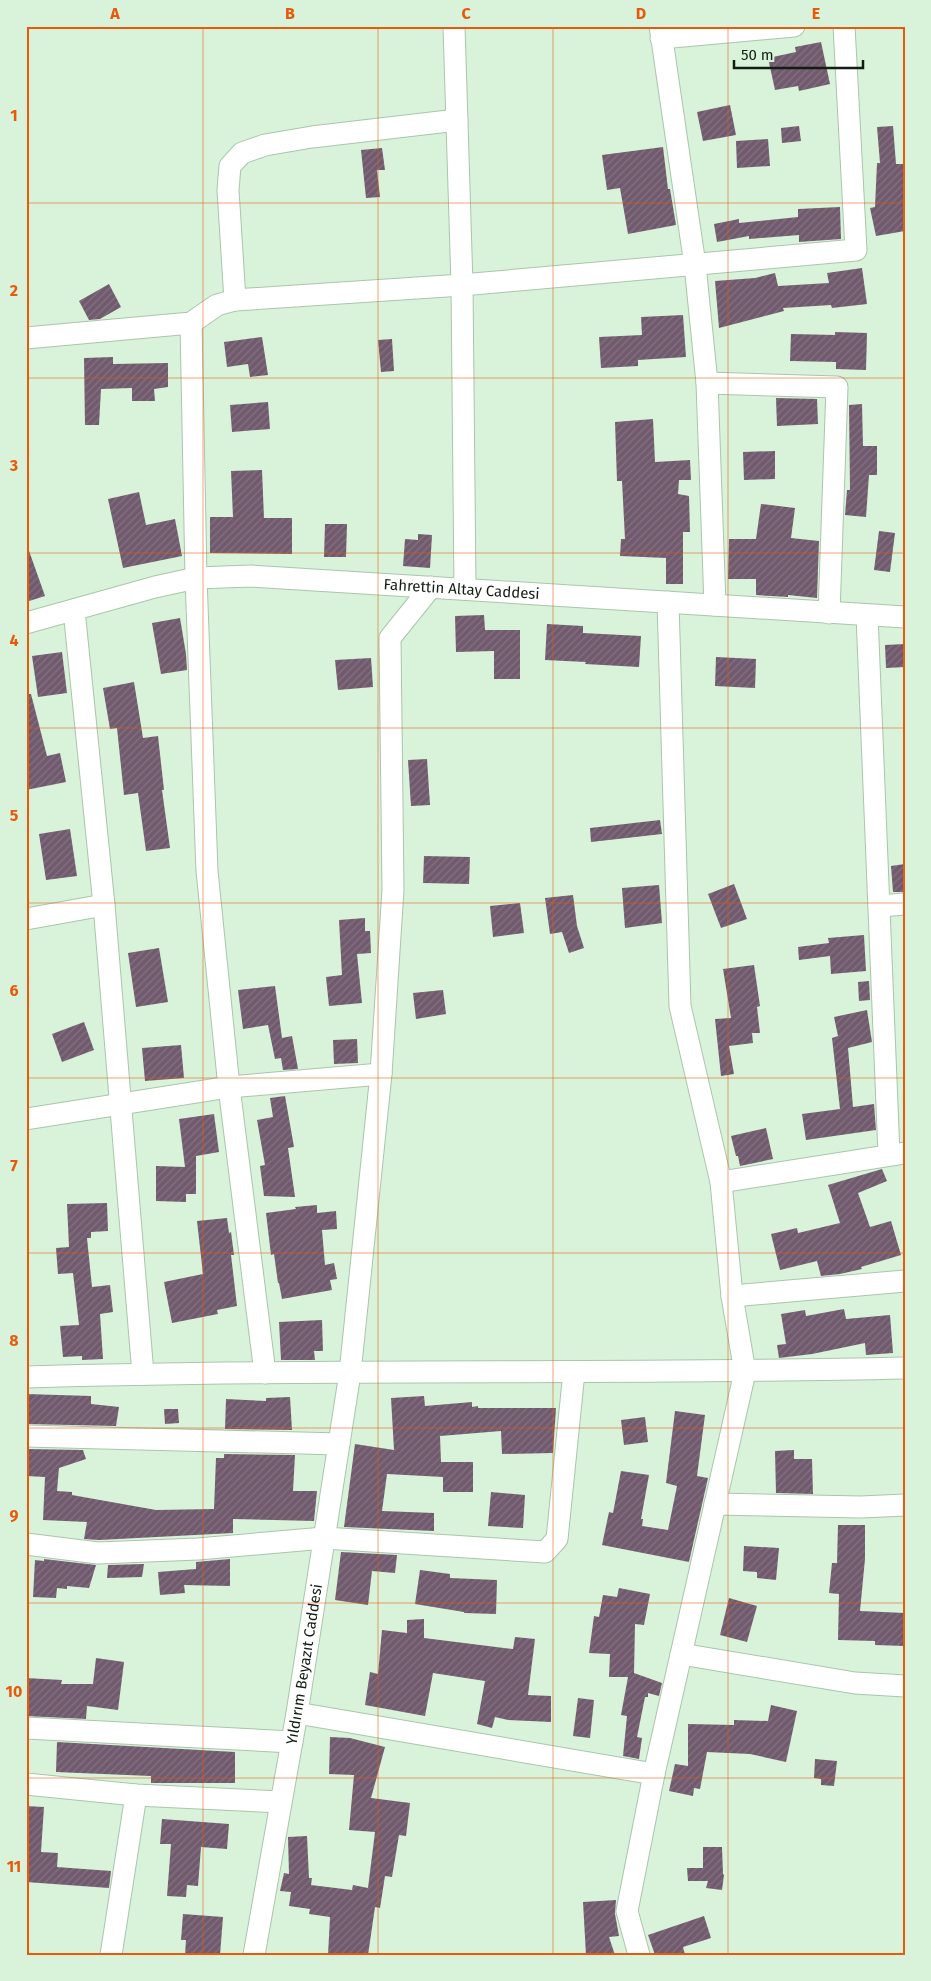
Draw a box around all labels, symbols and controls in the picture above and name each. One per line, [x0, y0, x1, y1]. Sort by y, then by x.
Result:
text: A [109, 4, 120, 23]
text: B [285, 4, 295, 23]
text: C [461, 4, 471, 23]
text: D [636, 4, 646, 23]
text: E [812, 4, 820, 23]
scale bar [734, 38, 862, 70]
text: 50 m [741, 46, 774, 64]
text: 1 [10, 106, 18, 125]
text: 2 [10, 281, 18, 300]
text: 3 [9, 456, 18, 475]
street label: Fahrettin Altay Caddesi [383, 575, 540, 603]
text: 4 [9, 631, 19, 650]
text: 5 [10, 806, 19, 825]
text: 6 [9, 981, 19, 1000]
text: 7 [10, 1156, 18, 1175]
text: 8 [9, 1331, 19, 1350]
text: 9 [10, 1506, 19, 1525]
street label: Yıldırım Beyazıt Caddesi [283, 1583, 326, 1746]
text: 10 [6, 1682, 22, 1701]
text: 11 [7, 1857, 21, 1876]

